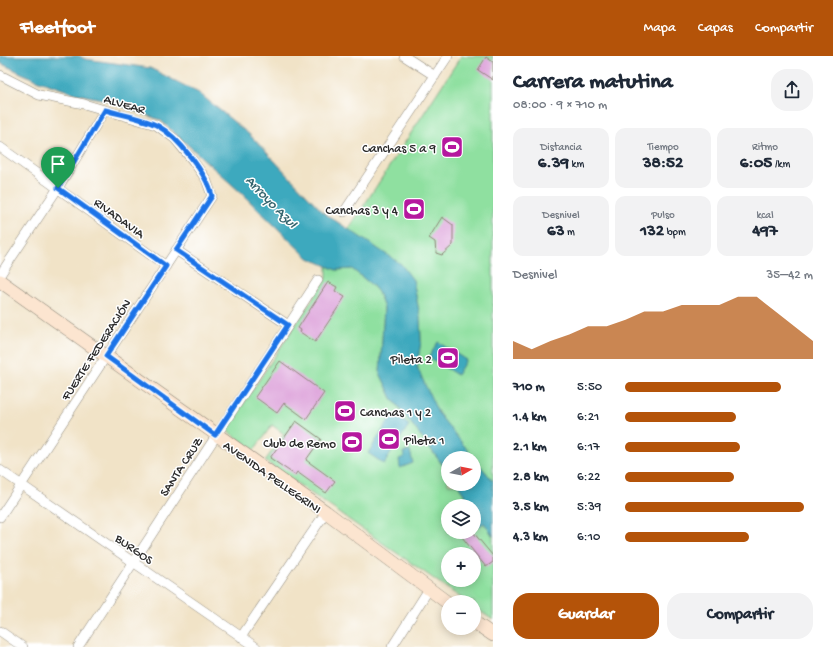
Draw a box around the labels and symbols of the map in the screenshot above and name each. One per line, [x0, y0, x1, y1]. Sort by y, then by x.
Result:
street label: ALVEAR [102, 92, 148, 119]
sports icon: Canchas 5 a 9 [439, 134, 465, 160]
place label: Canchas 5 a 9 [362, 142, 436, 157]
pin [41, 147, 75, 188]
water label: Arroyo Azul [241, 173, 300, 233]
street label: RIVADAVIA [90, 196, 148, 243]
sports icon: Canchas 3 y 4 [401, 196, 427, 222]
place label: Canchas 3 y 4 [326, 204, 398, 219]
street label: FUERTE FEDERACIÓN [58, 297, 135, 405]
sports icon: Pileta 2 [435, 345, 461, 371]
place label: Pileta 2 [389, 353, 433, 368]
sports icon: Canchas 1 y 2 [332, 398, 358, 424]
place label: Canchas 1 y 2 [360, 406, 432, 421]
sports icon: Pileta 1 [376, 426, 402, 452]
sports icon: Club de Remo [339, 429, 365, 455]
street label: SANTA CRUZ [157, 434, 207, 500]
place label: Pileta 1 [403, 434, 444, 449]
place label: Club de Remo [263, 437, 336, 452]
street label: AVENIDA PELLEGRINI [220, 439, 324, 518]
north arrow [441, 451, 481, 491]
street label: BURGOS [111, 531, 156, 569]

